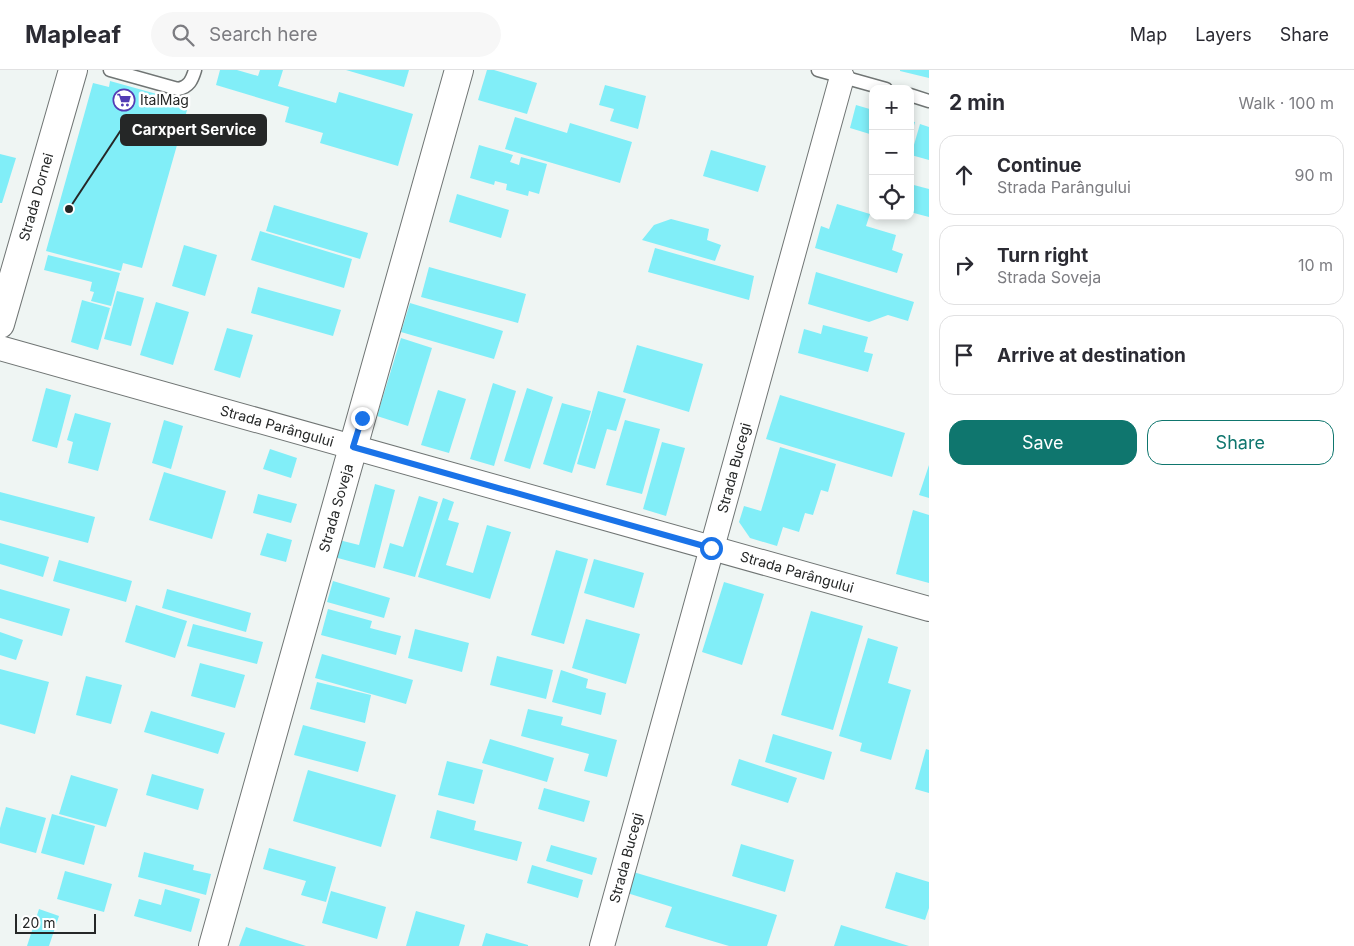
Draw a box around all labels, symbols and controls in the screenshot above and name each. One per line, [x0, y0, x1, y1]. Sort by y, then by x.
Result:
search box [151, 12, 501, 57]
text: Mapleaf [25, 20, 121, 49]
icon: search [169, 21, 197, 49]
text: Search here [209, 23, 318, 46]
text: Map [1130, 24, 1167, 45]
text: Layers [1195, 24, 1252, 45]
text: Share [1280, 24, 1329, 45]
map controls [869, 85, 914, 220]
button: + [869, 85, 914, 130]
supermarket icon: ItalMag [112, 88, 136, 112]
text: 2 min [949, 90, 1005, 115]
place label: ItalMag [140, 91, 189, 108]
text: Walk · 100 m [1239, 93, 1334, 113]
callout: Carxpert Service [121, 115, 266, 145]
text: Carxpert Service [132, 120, 256, 139]
button: − [869, 130, 914, 175]
street label: Strada Dornei [15, 151, 56, 243]
text: Continue [997, 154, 1082, 177]
icon: ahead [950, 161, 978, 189]
text: 90 m [1294, 165, 1333, 185]
button: locate [869, 175, 914, 220]
text: Strada Parângului [997, 177, 1131, 197]
text: Turn right [997, 244, 1088, 267]
icon: right [950, 251, 978, 279]
text: 10 m [1298, 255, 1333, 275]
text: Strada Soveja [997, 267, 1101, 287]
icon: arrive [950, 341, 978, 369]
text: Arrive at destination [997, 344, 1186, 367]
street label: Strada Parângului [218, 401, 336, 450]
route end [351, 407, 374, 430]
button: Save [949, 420, 1137, 465]
button: Share [1147, 420, 1334, 465]
street label: Strada Bucegi [713, 421, 754, 515]
street label: Strada Soveja [315, 462, 356, 554]
route start [700, 537, 723, 560]
street label: Strada Parângului [738, 547, 856, 596]
street label: Strada Bucegi [605, 811, 646, 905]
scale bar [15, 911, 96, 934]
text: 20 m [22, 914, 56, 931]

